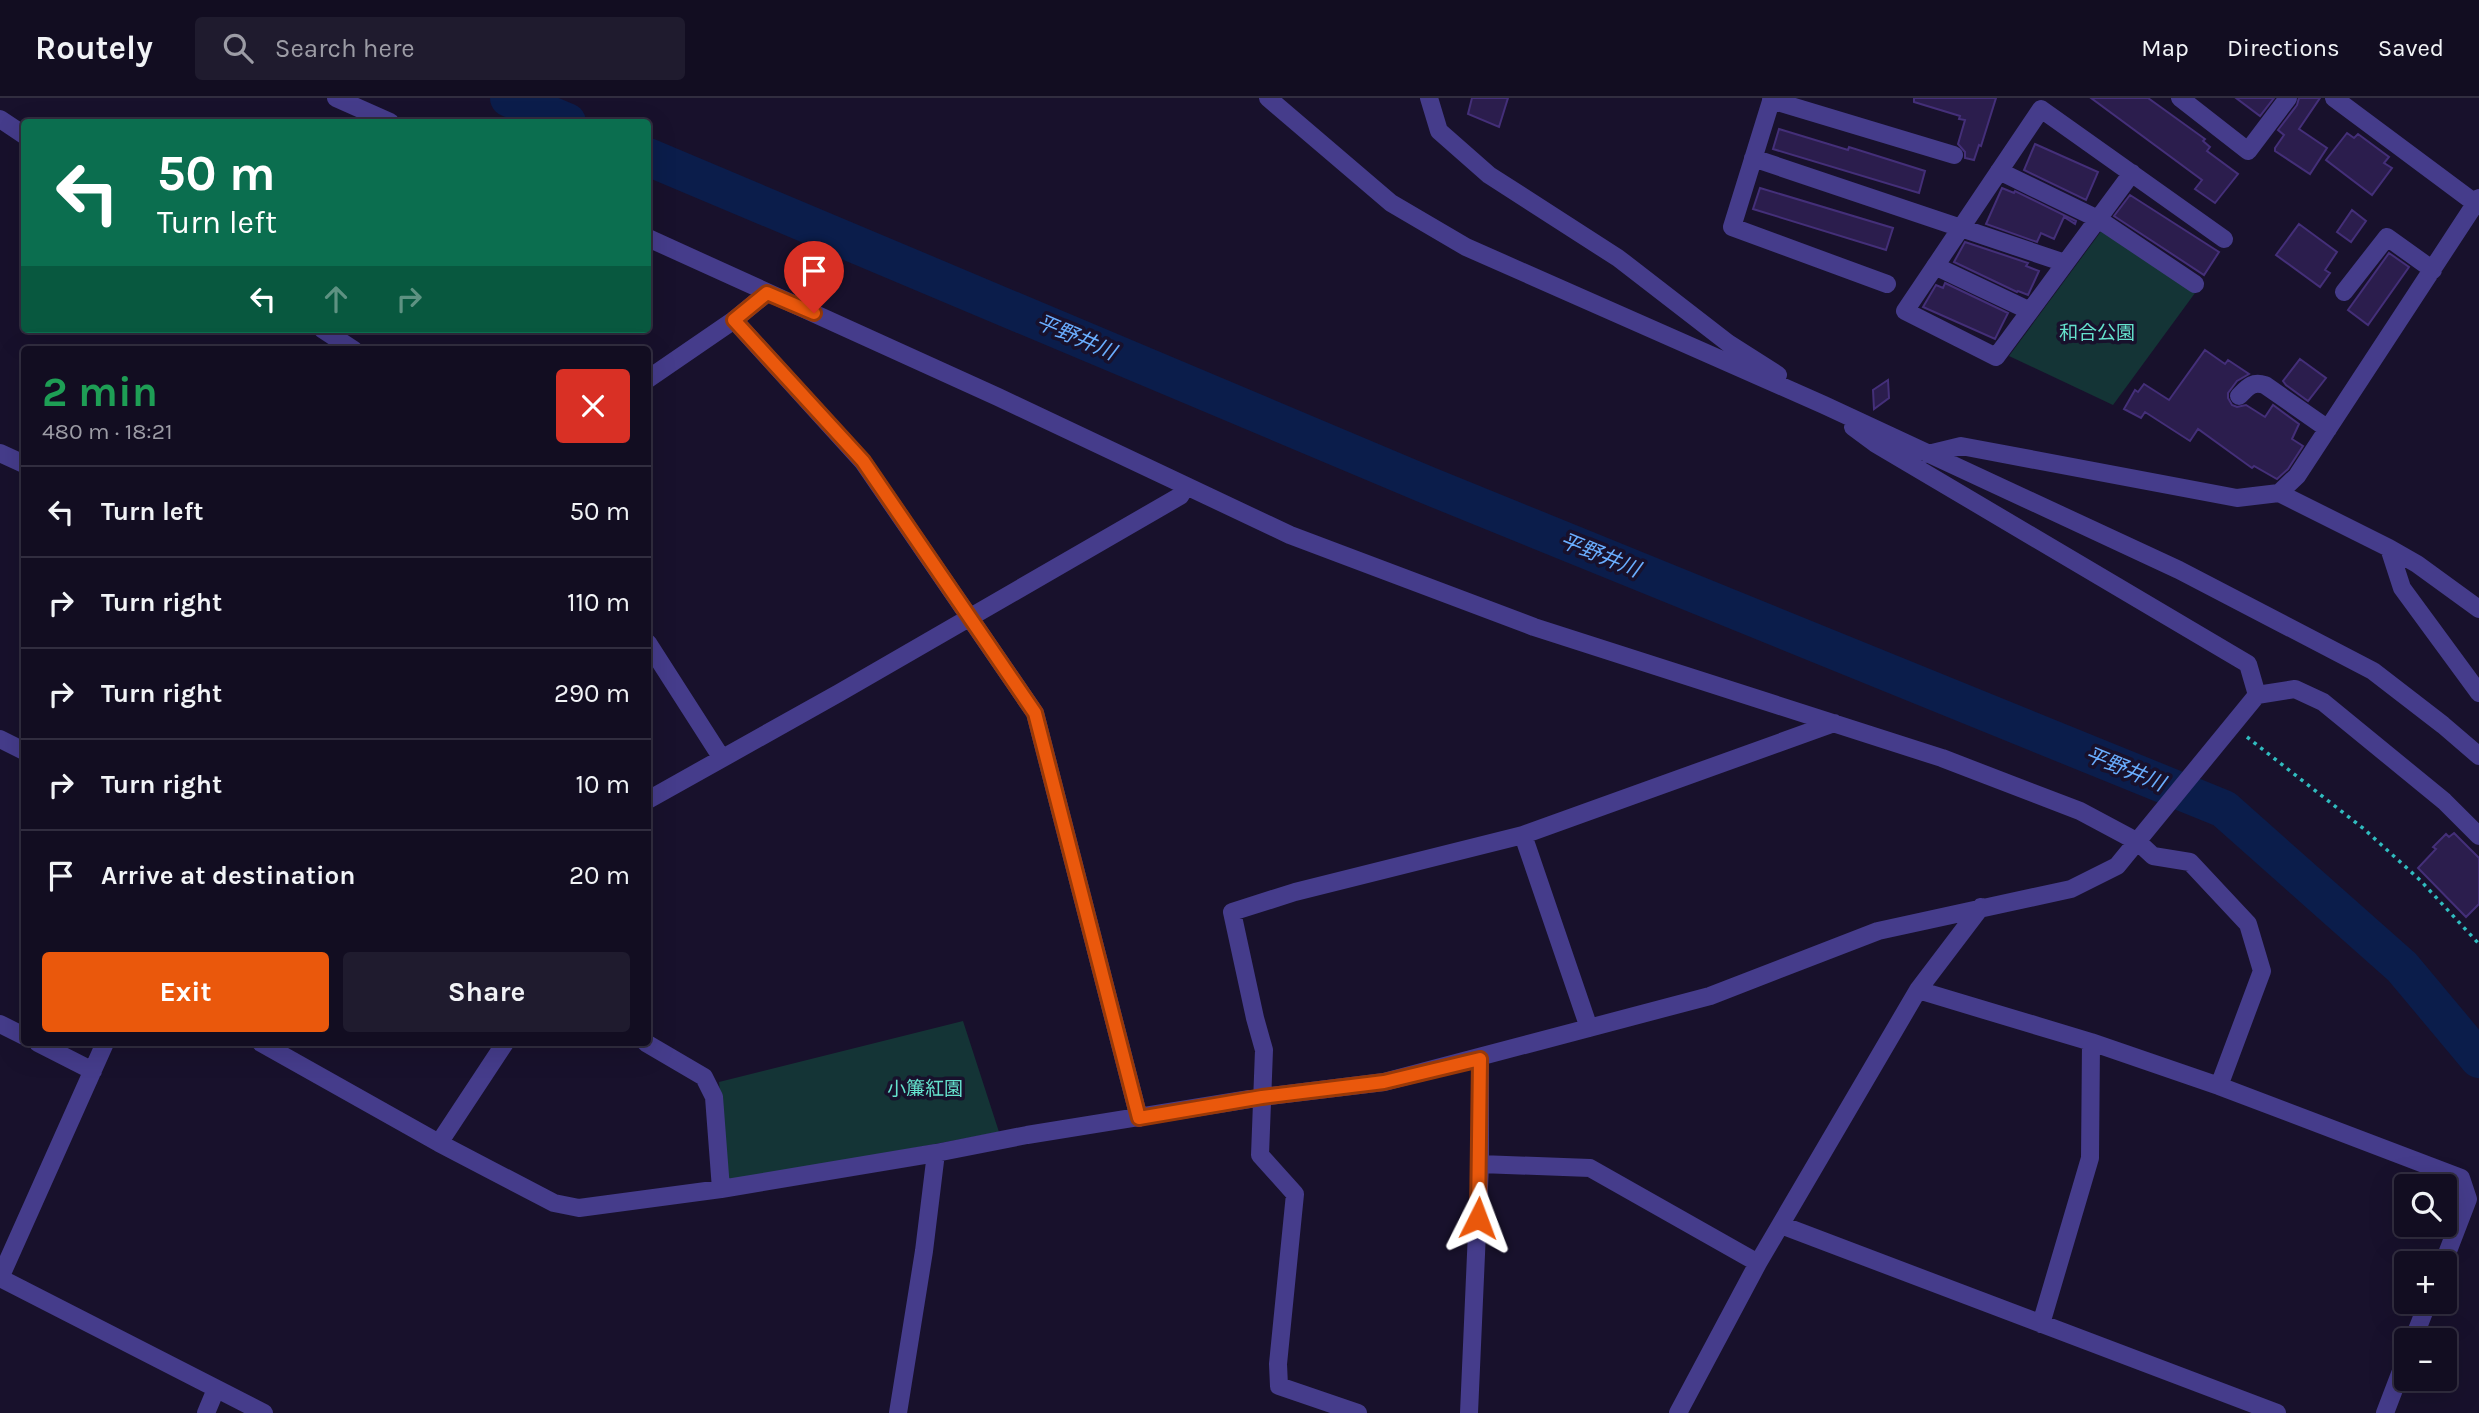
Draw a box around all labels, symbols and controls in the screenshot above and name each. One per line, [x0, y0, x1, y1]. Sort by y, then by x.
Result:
search box [195, 17, 685, 80]
text: Routely [35, 29, 153, 67]
icon: search [219, 29, 257, 67]
text: Search here [275, 33, 415, 64]
text: Map [2141, 34, 2189, 62]
text: Directions [2227, 34, 2340, 62]
text: Saved [2378, 34, 2444, 62]
text: 50 m [157, 145, 275, 202]
icon: left [42, 147, 133, 238]
text: Turn left [157, 204, 277, 241]
pin [784, 241, 844, 313]
icon: arrive [795, 252, 833, 290]
icon: left [244, 280, 282, 318]
icon: ahead [317, 280, 355, 318]
icon: right [390, 280, 428, 318]
water label: 平野井川 [1033, 310, 1121, 365]
park label: 和合公園 [2059, 322, 2135, 344]
text: 2 min [42, 367, 158, 417]
button: close [556, 369, 630, 443]
text: 480 m · 18:21 [42, 418, 173, 445]
icon: left [42, 493, 80, 531]
text: Turn left [101, 496, 203, 527]
text: 50 m [569, 496, 630, 527]
water label: 平野井川 [1557, 528, 1645, 583]
icon: right [42, 584, 80, 622]
text: Turn right [101, 587, 222, 618]
text: 110 m [567, 587, 630, 618]
icon: right [42, 675, 80, 713]
text: Turn right [101, 678, 222, 709]
text: 290 m [554, 678, 630, 709]
water label: 平野井川 [2082, 742, 2170, 797]
icon: right [42, 766, 80, 804]
text: Turn right [101, 769, 222, 800]
text: 10 m [575, 769, 630, 800]
icon: arrive [42, 857, 80, 895]
text: Arrive at destination [101, 860, 355, 891]
text: 20 m [569, 860, 630, 891]
button: Exit [42, 952, 329, 1032]
button: Share [343, 952, 630, 1032]
park label: 小簾紅園 [887, 1078, 963, 1100]
map controls [2394, 1174, 2457, 1391]
button: search [2394, 1174, 2457, 1237]
position arrow [1441, 1181, 1515, 1255]
button: + [2394, 1251, 2457, 1314]
button: − [2394, 1328, 2457, 1391]

